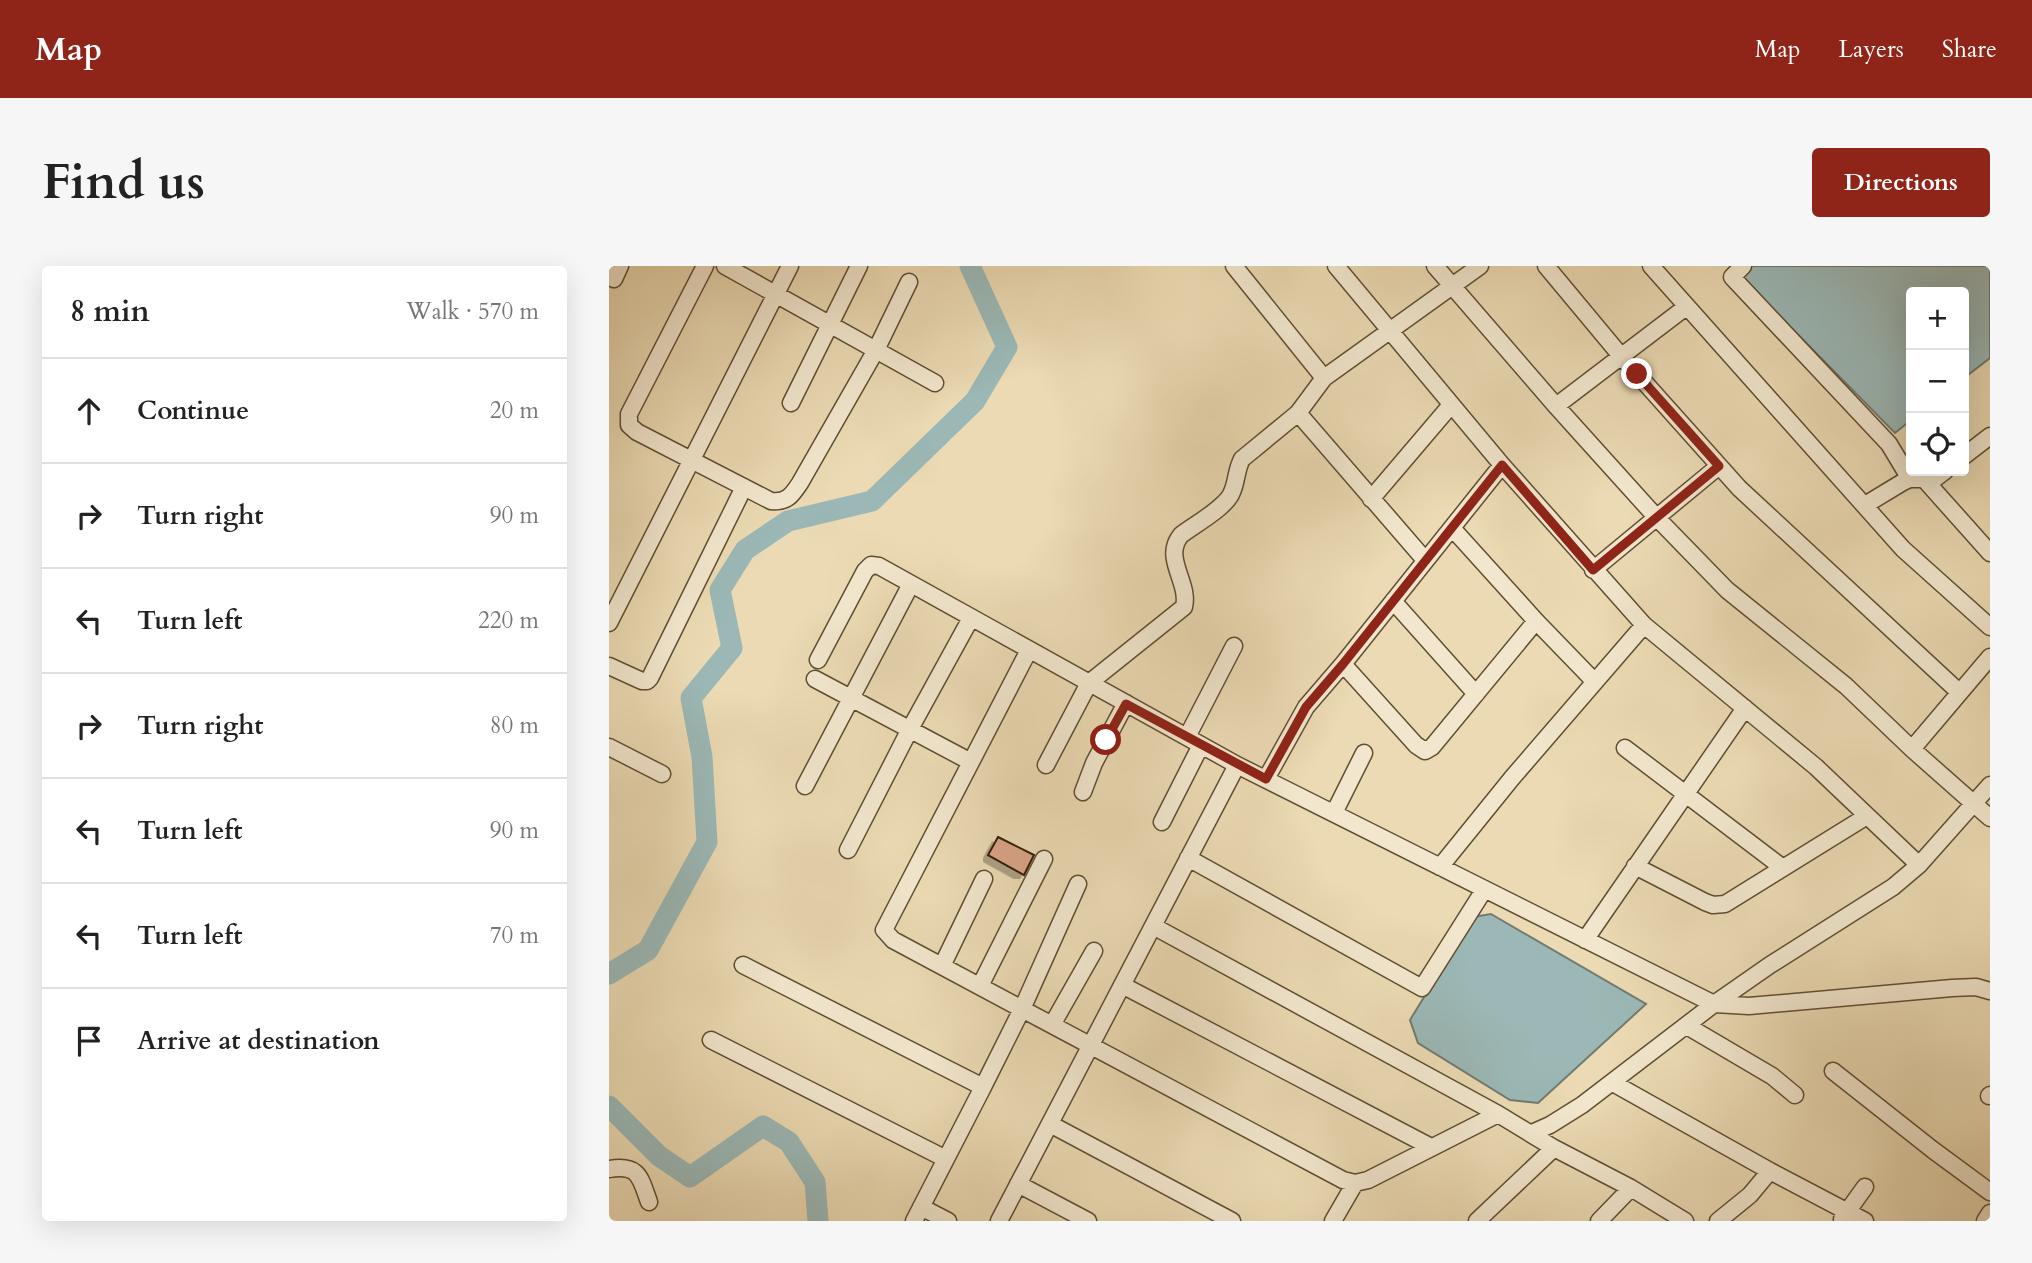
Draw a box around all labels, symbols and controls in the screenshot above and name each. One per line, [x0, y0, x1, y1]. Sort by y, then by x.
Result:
text: Map [35, 27, 102, 72]
text: Map [1755, 33, 1801, 66]
text: Layers [1839, 33, 1904, 66]
text: Share [1942, 33, 1997, 66]
button: Directions [1812, 148, 1990, 217]
text: Find us [42, 149, 205, 216]
map controls [1906, 287, 1969, 476]
button: + [1906, 287, 1969, 350]
text: 8 min [70, 291, 150, 332]
text: Walk · 570 m [406, 296, 539, 327]
button: − [1906, 350, 1969, 413]
route end [1621, 358, 1652, 389]
icon: ahead [70, 392, 108, 430]
text: Continue [137, 393, 249, 428]
text: 20 m [490, 395, 539, 426]
button: locate [1906, 413, 1969, 476]
icon: right [70, 497, 108, 535]
text: Turn right [137, 498, 264, 533]
text: 90 m [490, 500, 539, 531]
icon: left [70, 602, 108, 640]
text: Turn left [137, 603, 242, 638]
text: 220 m [478, 605, 539, 636]
icon: right [70, 707, 108, 745]
text: Turn right [137, 708, 264, 743]
text: 80 m [490, 710, 539, 741]
route start [1090, 724, 1121, 755]
icon: left [70, 812, 108, 850]
text: Turn left [137, 813, 242, 848]
text: 90 m [490, 815, 539, 846]
icon: left [70, 917, 108, 955]
text: Turn left [137, 918, 242, 953]
text: 70 m [490, 920, 539, 951]
icon: arrive [70, 1022, 108, 1060]
text: Arrive at destination [137, 1023, 380, 1058]

